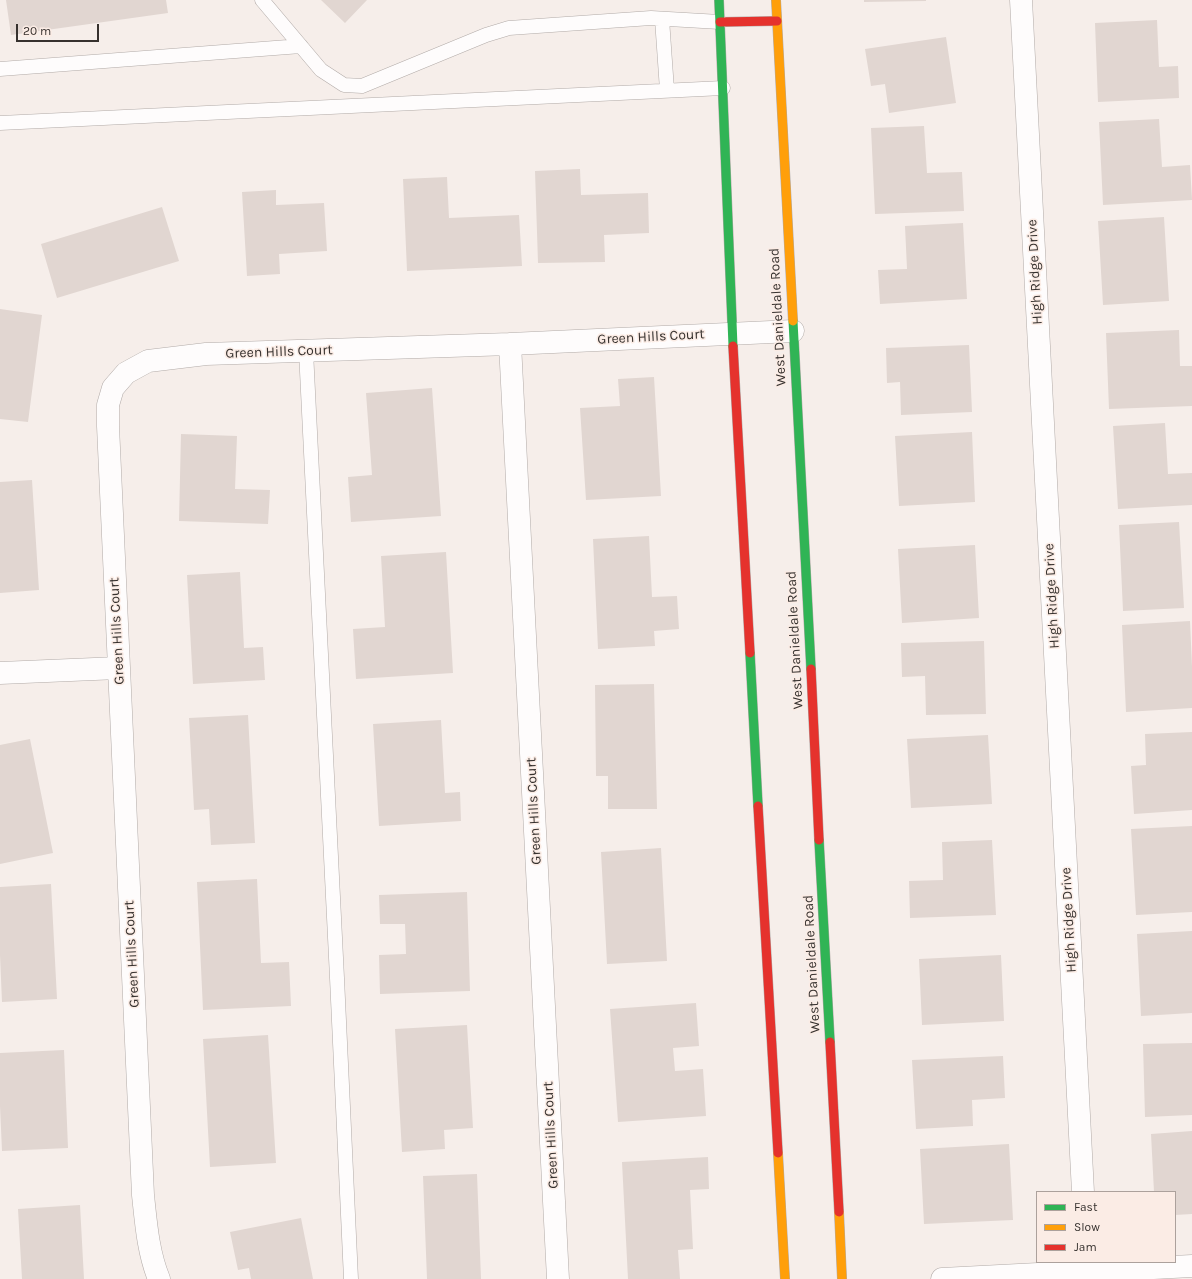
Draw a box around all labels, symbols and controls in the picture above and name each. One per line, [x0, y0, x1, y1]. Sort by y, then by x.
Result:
scale bar [18, 16, 101, 42]
text: 20 m [23, 24, 51, 38]
street label: High Ridge Drive [1024, 219, 1046, 325]
street label: West Danieldale Road [766, 247, 790, 387]
street label: Green Hills Court [597, 326, 705, 348]
street label: Green Hills Court [225, 342, 333, 362]
street label: High Ridge Drive [1041, 543, 1063, 649]
street label: West Danieldale Road [783, 570, 807, 710]
street label: Green Hills Court [106, 577, 128, 685]
street label: Green Hills Court [523, 757, 545, 865]
street label: High Ridge Drive [1058, 867, 1080, 973]
street label: West Danieldale Road [800, 894, 824, 1034]
street label: Green Hills Court [121, 900, 143, 1008]
street label: Green Hills Court [540, 1081, 562, 1189]
legend [1036, 1191, 1176, 1263]
text: Fast [1074, 1200, 1097, 1214]
text: Slow [1074, 1220, 1100, 1234]
text: Jam [1074, 1240, 1097, 1254]

